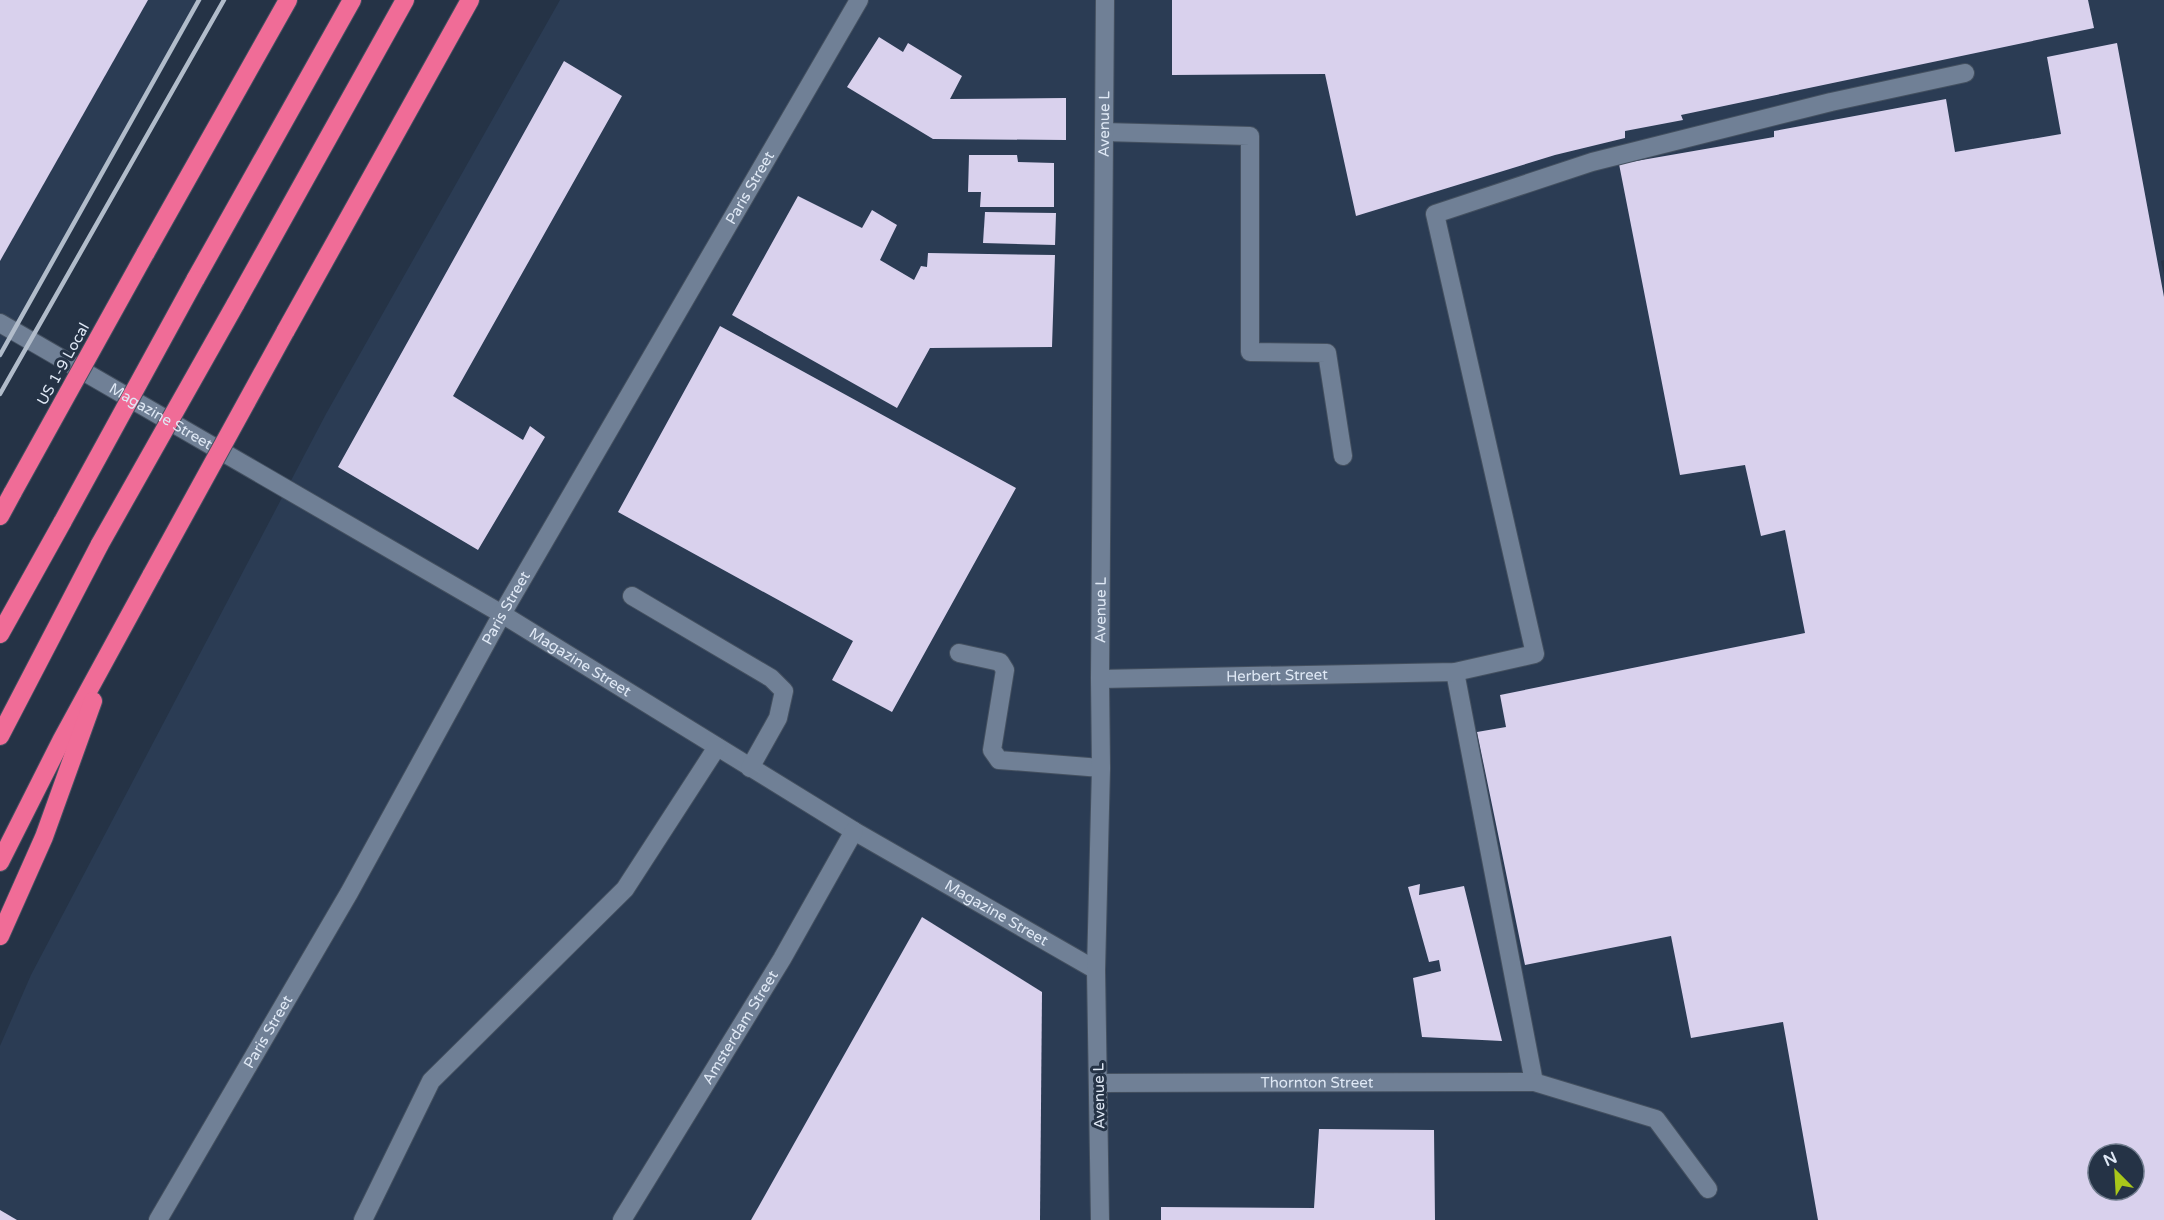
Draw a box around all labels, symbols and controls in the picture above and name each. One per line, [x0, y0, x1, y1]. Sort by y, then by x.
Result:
street label: Avenue L [1095, 91, 1113, 157]
street label: Paris Street [722, 148, 778, 228]
street label: US 1-9 Local [33, 320, 93, 408]
street label: Magazine Street [106, 379, 216, 453]
street label: Paris Street [478, 568, 534, 648]
street label: Avenue L [1091, 577, 1110, 643]
street label: Magazine Street [526, 624, 635, 701]
street label: Herbert Street [1226, 666, 1328, 686]
street label: Magazine Street [941, 876, 1052, 950]
street label: Amsterdam Street [698, 967, 782, 1088]
street label: Paris Street [240, 992, 296, 1072]
street label: Avenue L [1089, 1062, 1109, 1129]
street label: Thornton Street [1261, 1073, 1374, 1092]
north arrow [2086, 1142, 2146, 1202]
text: N [2100, 1147, 2120, 1171]

